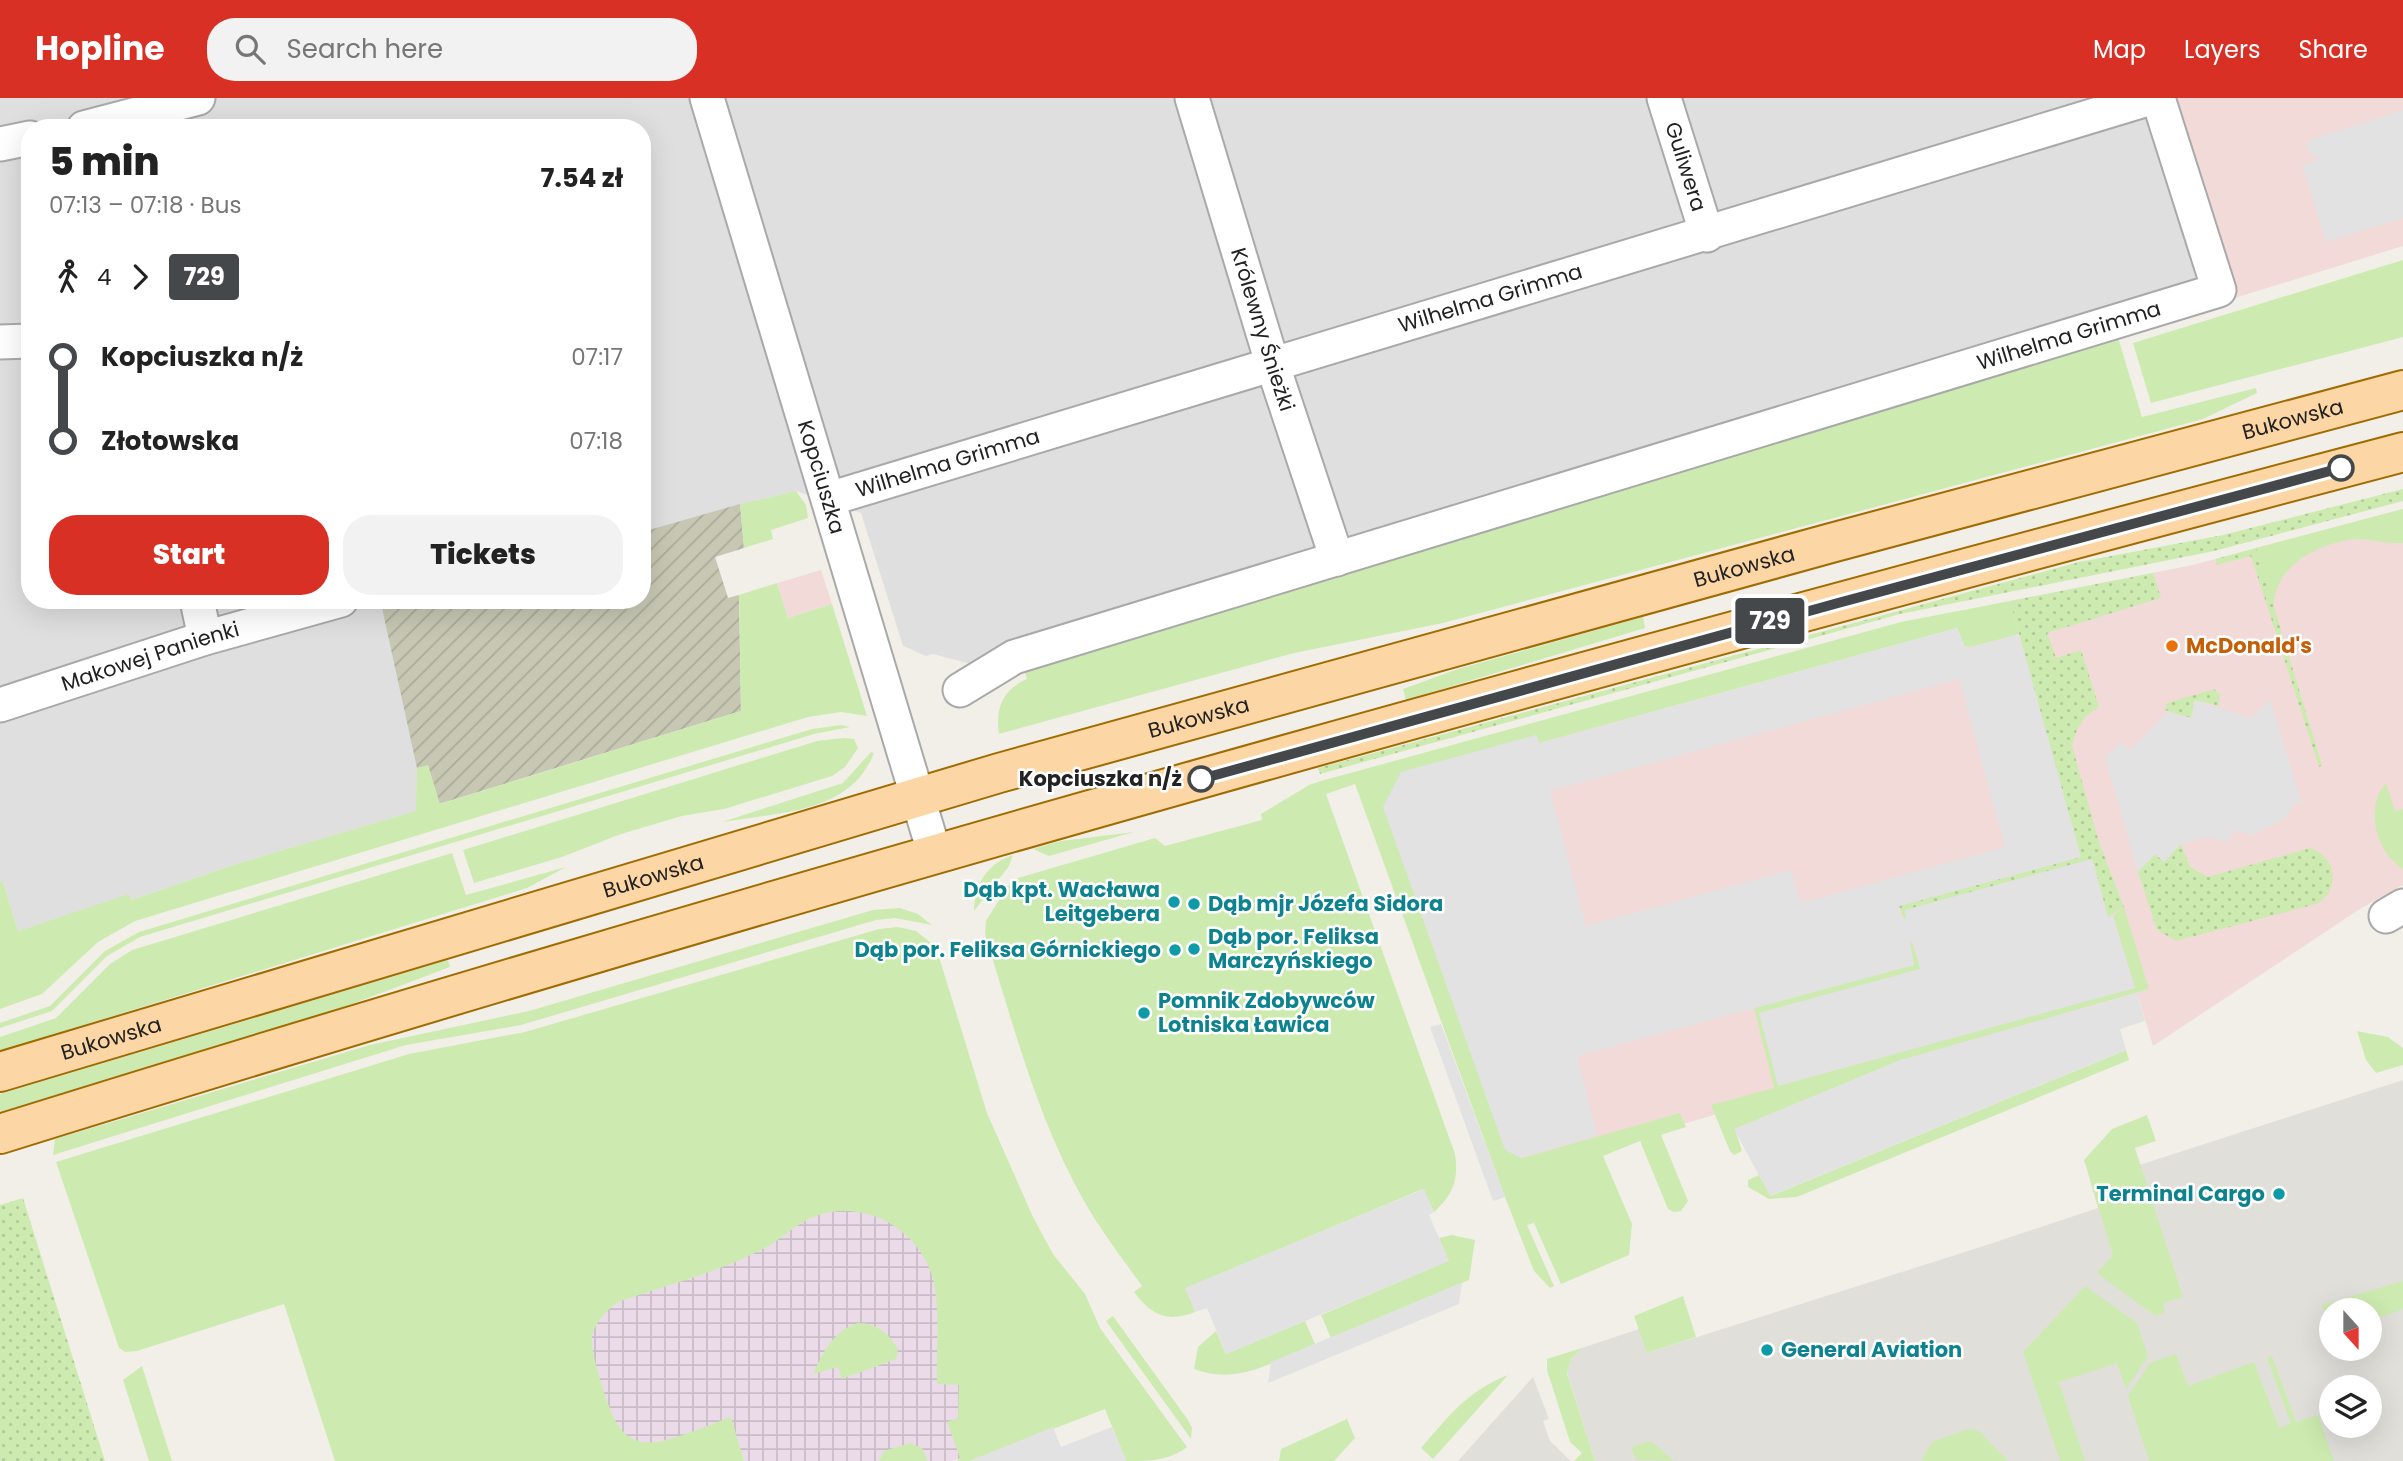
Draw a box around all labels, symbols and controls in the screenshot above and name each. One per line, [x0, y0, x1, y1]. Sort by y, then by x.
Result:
search box [207, 18, 697, 81]
text: Hopline [35, 25, 165, 72]
icon: search [231, 30, 269, 68]
text: Search here [287, 31, 443, 67]
text: Map [2093, 33, 2146, 66]
text: Layers [2184, 33, 2260, 66]
text: Share [2298, 33, 2368, 66]
street label: Guliwera [1658, 118, 1714, 215]
text: 5 min [49, 135, 159, 188]
text: 7.54 zł [541, 160, 623, 196]
text: 07:13 – 07:18 · Bus [49, 189, 241, 221]
street label: Królewny Śnieżki [1224, 244, 1302, 415]
street label: Wilhelma Grimma [1395, 256, 1586, 340]
icon: walk [49, 258, 87, 296]
icon: forward [121, 258, 159, 296]
text: 729 [183, 260, 225, 293]
text: 4 [97, 261, 111, 293]
street label: Wilhelma Grimma [1973, 294, 2164, 377]
text: Kopciuszka n/ż [101, 339, 303, 375]
text: 07:17 [571, 341, 623, 373]
street label: Bukowska [2239, 392, 2347, 446]
street label: Kopciuszka [791, 417, 852, 537]
street label: Wilhelma Grimma [852, 421, 1043, 504]
text: Złotowska [101, 423, 239, 459]
text: 07:18 [569, 425, 623, 457]
unlabelled marker [2328, 455, 2354, 481]
button: Start [49, 515, 329, 595]
button: Tickets [343, 515, 623, 595]
street label: Bukowska [1690, 539, 1798, 594]
line badge: 729 [1730, 598, 1810, 644]
text: 729 [1749, 604, 1791, 637]
street label: Makowej Panienki [58, 614, 242, 698]
place label: McDonald's [2186, 631, 2312, 660]
marker: McDonald's [2164, 638, 2180, 654]
street label: Bukowska [1145, 689, 1252, 745]
place label: Kopciuszka n/ż [1019, 764, 1182, 793]
marker: Kopciuszka n/ż [1188, 766, 1214, 792]
street label: Bukowska [599, 847, 707, 905]
place label: Dąb kpt. Wacława Leitgebera [963, 875, 1160, 928]
place label: Dąb mjr Józefa Sidora [1208, 889, 1443, 918]
marker: Dąb kpt. Wacława Leitgebera [1166, 894, 1182, 910]
marker: Dąb mjr Józefa Sidora [1186, 896, 1202, 912]
place label: Dąb por. Feliksa Marczyńskiego [1208, 922, 1379, 975]
place label: Dąb por. Feliksa Górnickiego [854, 935, 1161, 964]
marker: Dąb por. Feliksa Marczyńskiego [1186, 941, 1202, 957]
marker: Dąb por. Feliksa Górnickiego [1167, 942, 1183, 958]
place label: Pomnik Zdobywców Lotniska Ławica [1158, 986, 1375, 1039]
marker: Pomnik Zdobywców Lotniska Ławica [1136, 1005, 1152, 1021]
street label: Bukowska [57, 1009, 165, 1067]
place label: Terminal Cargo [2096, 1179, 2265, 1208]
marker: Terminal Cargo [2271, 1186, 2287, 1202]
north arrow [2319, 1298, 2382, 1362]
map controls [2319, 1298, 2382, 1438]
place label: General Aviation [1781, 1335, 1962, 1364]
marker: General Aviation [1759, 1342, 1775, 1358]
button: layers [2319, 1375, 2382, 1438]

